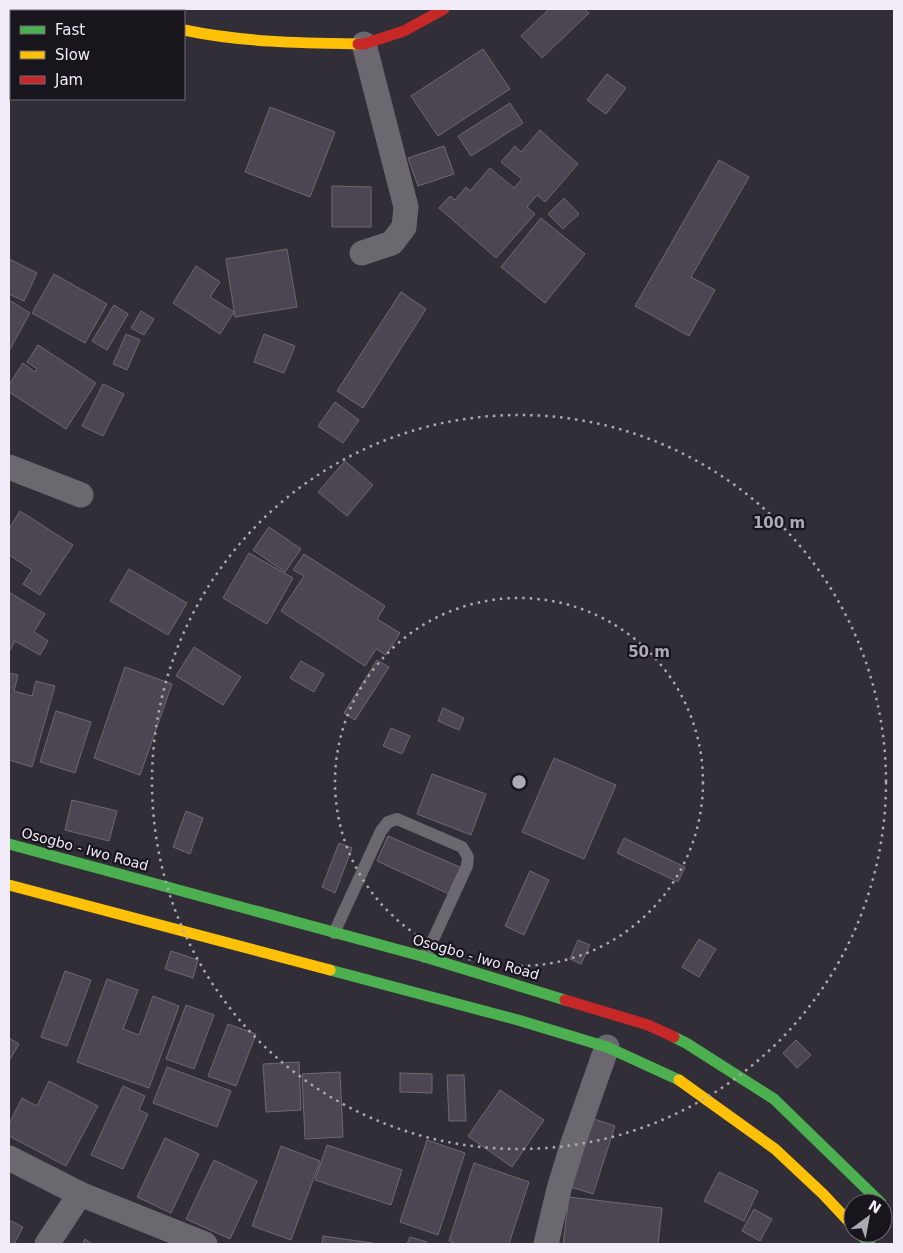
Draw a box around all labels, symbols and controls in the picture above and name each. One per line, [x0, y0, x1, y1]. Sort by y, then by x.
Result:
legend [10, 10, 185, 100]
text: Fast [55, 21, 85, 39]
text: Slow [55, 46, 90, 64]
text: Jam [54, 71, 83, 89]
text: 100 m [753, 514, 805, 532]
text: 50 m [628, 643, 670, 661]
centre of rings [510, 773, 528, 791]
street label: Osogbo - Iwo Road [20, 824, 150, 874]
street label: Osogbo - Iwo Road [411, 931, 541, 983]
north arrow [843, 1193, 893, 1243]
text: N [866, 1197, 884, 1217]

